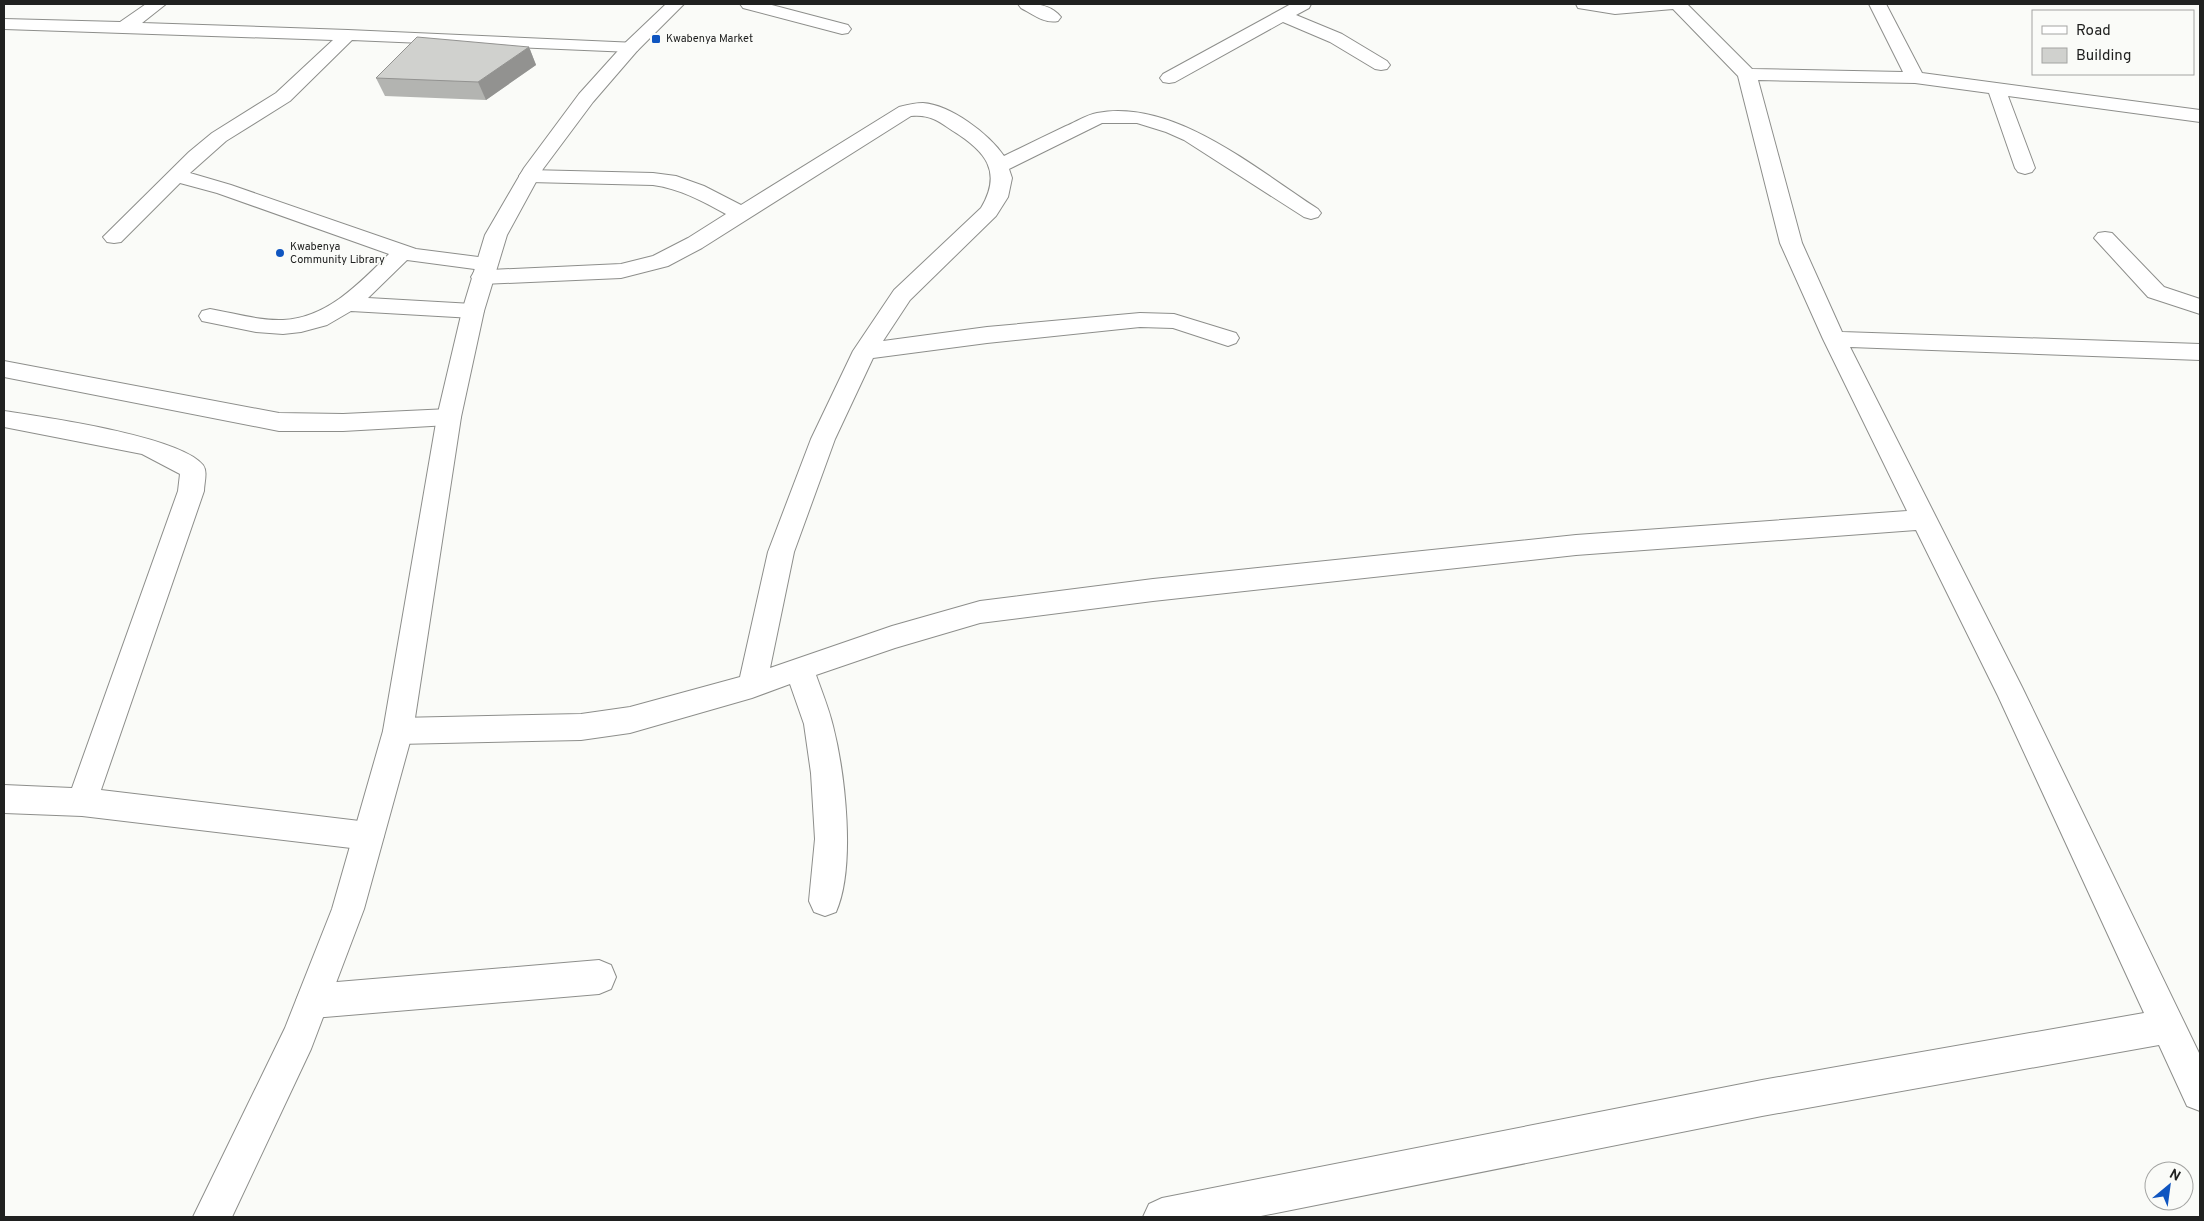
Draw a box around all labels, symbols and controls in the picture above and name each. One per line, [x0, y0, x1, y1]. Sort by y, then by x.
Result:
legend [2032, 10, 2194, 75]
text: Road [2076, 22, 2111, 41]
place label: Kwabenya Market [666, 32, 753, 46]
marker: Kwabenya Market [650, 33, 662, 45]
text: Building [2076, 47, 2131, 66]
place label: Kwabenya Community Library [290, 240, 385, 267]
marker: Kwabenya Community Library [274, 247, 286, 259]
north arrow [2144, 1161, 2194, 1211]
text: N [2166, 1166, 2183, 1186]

